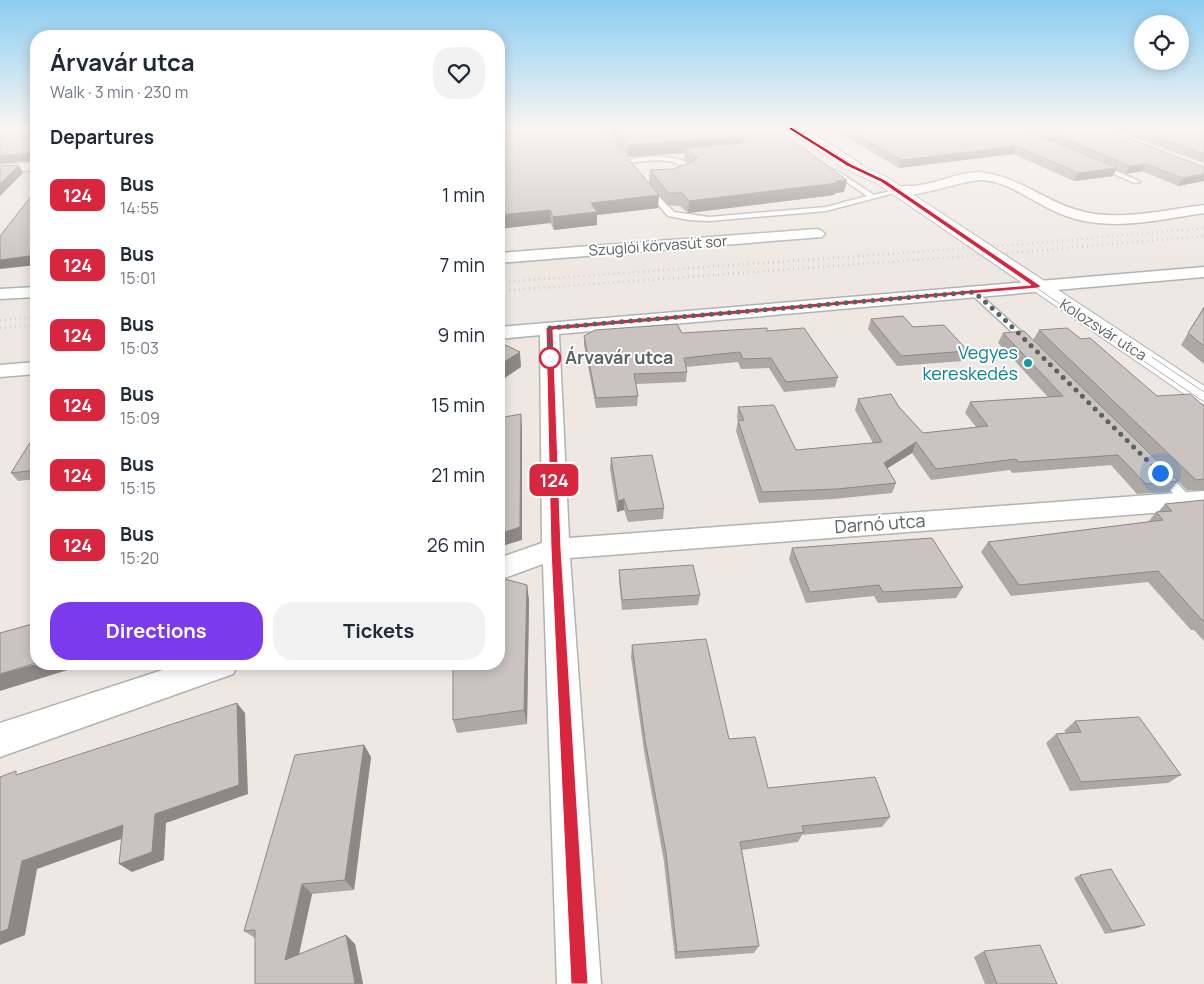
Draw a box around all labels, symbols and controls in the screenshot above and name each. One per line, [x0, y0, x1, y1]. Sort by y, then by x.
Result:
map controls [1134, 15, 1189, 70]
button: locate [1134, 15, 1189, 70]
text: Árvavár utca [50, 45, 195, 78]
button: heart [433, 47, 485, 99]
text: Walk · 3 min · 230 m [50, 81, 188, 103]
text: Departures [50, 124, 154, 150]
text: Bus [120, 171, 154, 197]
text: 1 min [442, 182, 485, 208]
text: 124 [63, 183, 92, 207]
text: 14:55 [120, 197, 159, 219]
street label: Szuglói körvasút sor [588, 230, 729, 261]
text: Bus [120, 241, 154, 267]
text: 7 min [440, 252, 485, 278]
text: 124 [63, 253, 92, 277]
text: 15:01 [120, 267, 156, 289]
street label: Kolozsvár utca [1056, 294, 1151, 366]
text: Bus [120, 311, 154, 337]
text: 9 min [438, 322, 485, 348]
text: 124 [63, 323, 92, 347]
text: 15:03 [120, 337, 159, 359]
place label: Vegyes kereskedés [923, 340, 1018, 385]
place label: Árvavár utca [565, 345, 673, 369]
marker: Árvavár utca [539, 347, 561, 369]
marker: Vegyes kereskedés [1022, 357, 1034, 369]
text: Bus [120, 381, 154, 407]
text: 15 min [431, 392, 485, 418]
text: 124 [63, 393, 92, 417]
text: 15:09 [120, 407, 160, 429]
text: Bus [120, 451, 154, 477]
your location [1148, 461, 1173, 486]
text: 21 min [431, 462, 485, 488]
text: 124 [63, 463, 92, 487]
line badge: 124 [525, 464, 583, 496]
text: 124 [539, 468, 569, 492]
text: 15:15 [120, 477, 156, 499]
street label: Darnó utca [834, 508, 926, 538]
text: Bus [120, 521, 154, 547]
text: 26 min [427, 532, 485, 558]
text: 124 [63, 533, 92, 557]
text: 15:20 [120, 547, 159, 569]
button: Directions [50, 602, 263, 660]
button: Tickets [273, 602, 485, 660]

